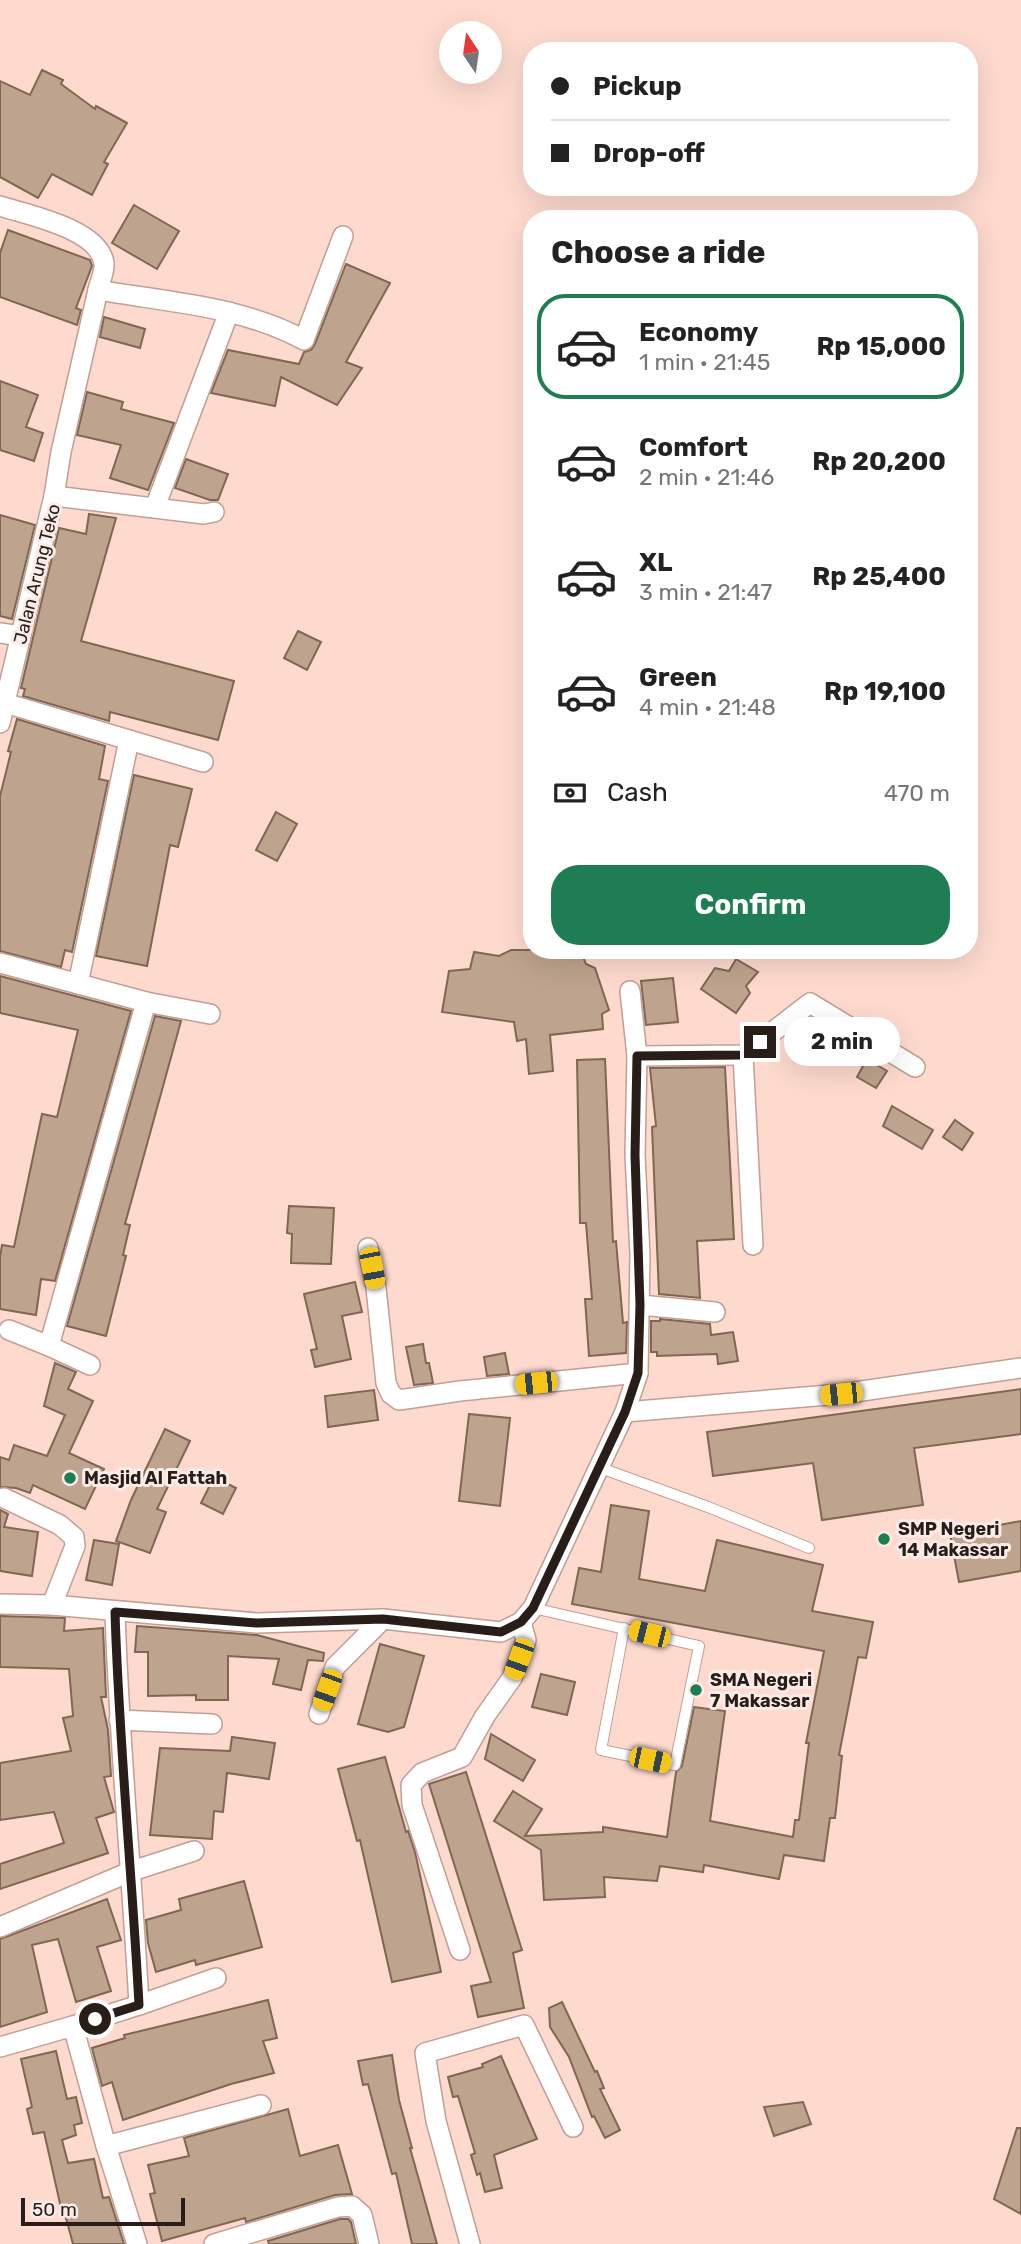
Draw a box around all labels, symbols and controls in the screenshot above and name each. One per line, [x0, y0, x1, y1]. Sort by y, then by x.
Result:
north arrow [439, 21, 502, 84]
map controls [439, 21, 502, 84]
text: Pickup [593, 71, 682, 102]
text: Drop-off [593, 138, 705, 169]
text: Choose a ride [551, 233, 765, 271]
icon: car [555, 315, 618, 378]
text: Economy [639, 317, 758, 348]
text: Rp 15,000 [816, 331, 946, 362]
text: 1 min · 21:45 [639, 348, 770, 376]
icon: car [555, 430, 618, 493]
text: Comfort [639, 432, 748, 463]
text: Rp 20,200 [812, 446, 946, 477]
text: 2 min · 21:46 [639, 463, 774, 491]
street label: Jalan Arung Teko [9, 502, 65, 646]
icon: car [555, 545, 618, 608]
text: XL [639, 547, 672, 578]
text: Rp 25,400 [812, 561, 946, 592]
text: 3 min · 21:47 [639, 578, 772, 606]
icon: car [555, 660, 618, 723]
text: Green [639, 662, 717, 693]
text: Rp 19,100 [824, 676, 946, 707]
text: 4 min · 21:48 [639, 693, 776, 721]
icon: cash [551, 774, 589, 812]
text: Cash [607, 777, 668, 808]
text: 470 m [884, 779, 950, 807]
button: Confirm [551, 865, 950, 945]
callout: 2 min [784, 1018, 900, 1066]
route end [744, 1026, 776, 1058]
text: 2 min [811, 1027, 873, 1055]
car [358, 1245, 387, 1291]
car [515, 1370, 558, 1396]
car [820, 1381, 863, 1407]
place label: Masjid Al Fattah [84, 1467, 227, 1489]
marker: Masjid Al Fattah [62, 1470, 78, 1486]
place label: SMP Negeri 14 Makassar [898, 1518, 1008, 1561]
marker: SMP Negeri 14 Makassar [876, 1531, 892, 1547]
car [627, 1619, 672, 1649]
car [502, 1636, 537, 1682]
car [310, 1667, 345, 1713]
place label: SMA Negeri 7 Makassar [710, 1669, 812, 1712]
marker: SMA Negeri 7 Makassar [688, 1682, 704, 1698]
car [628, 1745, 673, 1775]
route start [79, 2003, 111, 2035]
scale bar [21, 2195, 186, 2227]
text: 50 m [32, 2198, 77, 2221]

